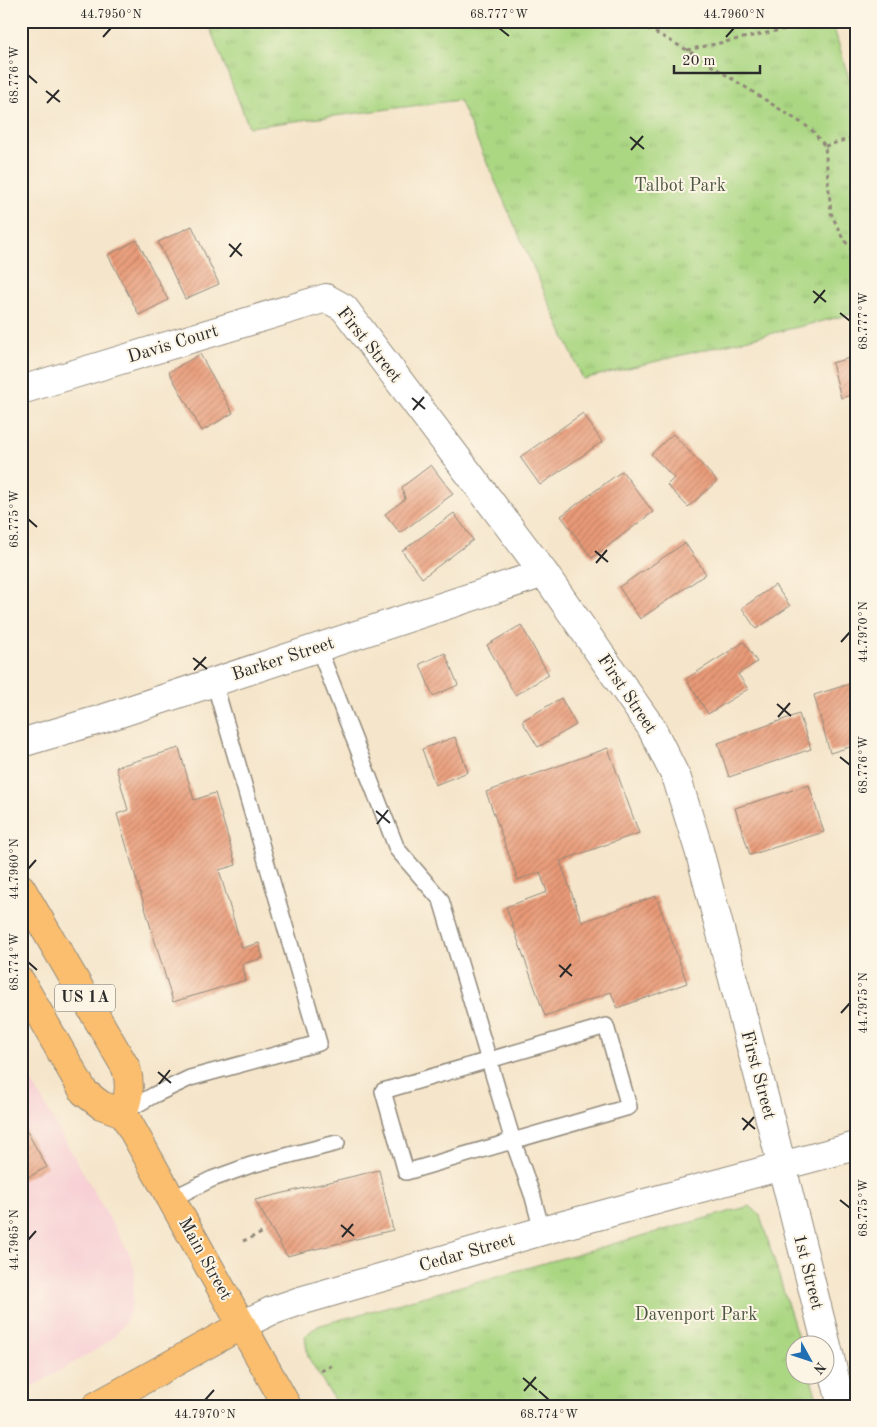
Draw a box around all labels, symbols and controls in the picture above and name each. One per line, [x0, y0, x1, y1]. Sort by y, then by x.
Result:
text: 44.7950°N [80, 8, 142, 21]
text: 68.777°W [470, 9, 528, 21]
text: 44.7960°N [703, 9, 765, 21]
scale bar [674, 42, 761, 74]
text: 68.776°W [9, 46, 21, 104]
text: 20 m [682, 54, 716, 69]
park label: Talbot Park [634, 177, 726, 195]
text: 68.777°W [858, 292, 870, 350]
street label: First Street [333, 304, 405, 386]
street label: Davis Court [125, 322, 221, 366]
text: 68.775°W [8, 490, 21, 548]
text: 44.7970°N [858, 601, 870, 663]
street label: Barker Street [230, 634, 336, 684]
street label: First Street [594, 651, 660, 737]
text: 68.776°W [858, 736, 870, 794]
text: 44.7960°N [9, 838, 21, 900]
text: 68.774°W [9, 933, 21, 991]
text: 44.7975°N [857, 972, 870, 1034]
road number: US 1A [55, 984, 115, 1011]
street label: First Street [737, 1029, 779, 1121]
text: 68.775°W [857, 1179, 870, 1237]
text: 44.7965°N [8, 1209, 21, 1271]
street label: Main Street [175, 1215, 235, 1303]
street label: Cedar Street [417, 1231, 517, 1275]
street label: 1st Street [790, 1232, 826, 1312]
park label: Davenport Park [634, 1306, 758, 1324]
north arrow [784, 1334, 834, 1384]
text: N [810, 1359, 828, 1377]
text: 44.7970°N [174, 1409, 236, 1421]
text: 68.774°W [520, 1409, 578, 1421]

